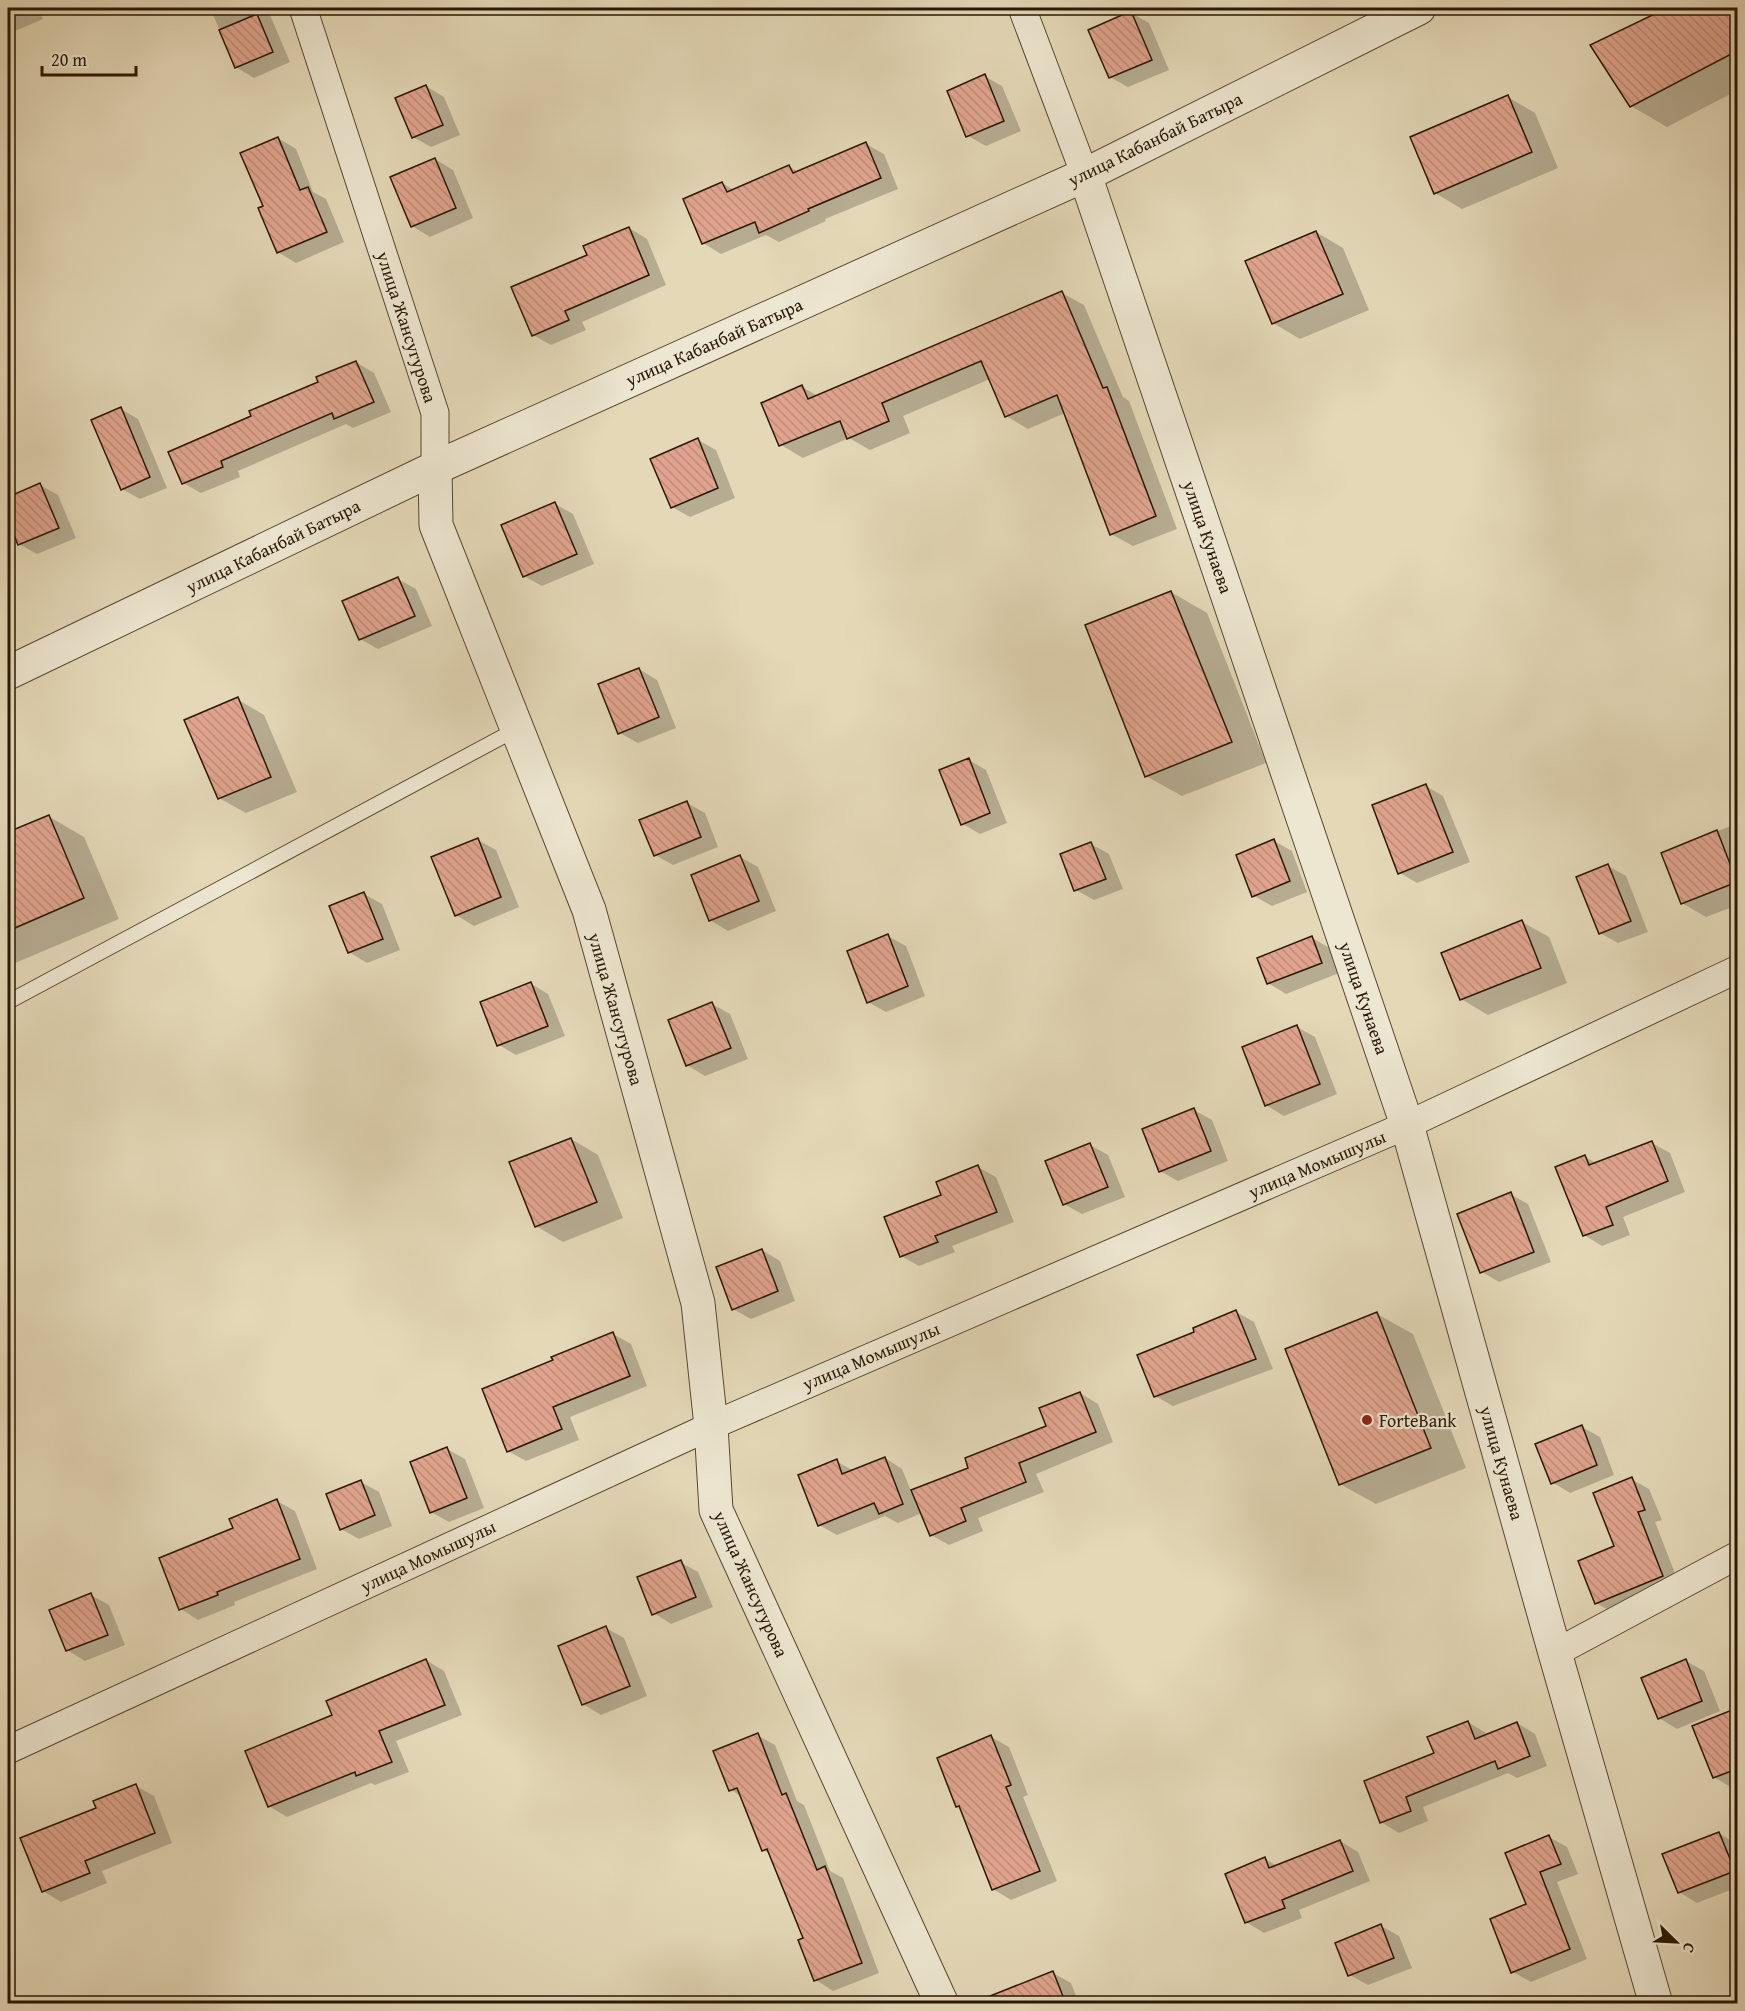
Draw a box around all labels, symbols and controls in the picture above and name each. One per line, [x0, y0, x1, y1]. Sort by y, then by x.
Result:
scale bar [42, 39, 136, 77]
text: 20 m [51, 46, 87, 73]
street label: улица Кабанбай Батыра [1062, 85, 1247, 193]
street label: улица Жансугурова [369, 247, 444, 407]
street label: улица Кабанбай Батыра [620, 291, 807, 394]
street label: улица Кунаева [1176, 476, 1240, 597]
street label: улица Кабанбай Батыра [180, 492, 365, 600]
street label: улица Жансугурова [581, 929, 651, 1089]
street label: улица Кунаева [1332, 937, 1396, 1058]
street label: улица Момышулы [1243, 1123, 1390, 1205]
street label: улица Момышулы [797, 1315, 944, 1397]
street label: улица Кунаева [1473, 1402, 1531, 1524]
place label: ForteBank [1379, 1407, 1457, 1434]
marker: ForteBank [1360, 1413, 1374, 1427]
street label: улица Жансугурова [706, 1506, 796, 1662]
street label: улица Момышулы [355, 1513, 501, 1600]
north arrow [1646, 1912, 1706, 1972]
text: С [1677, 1939, 1703, 1957]

